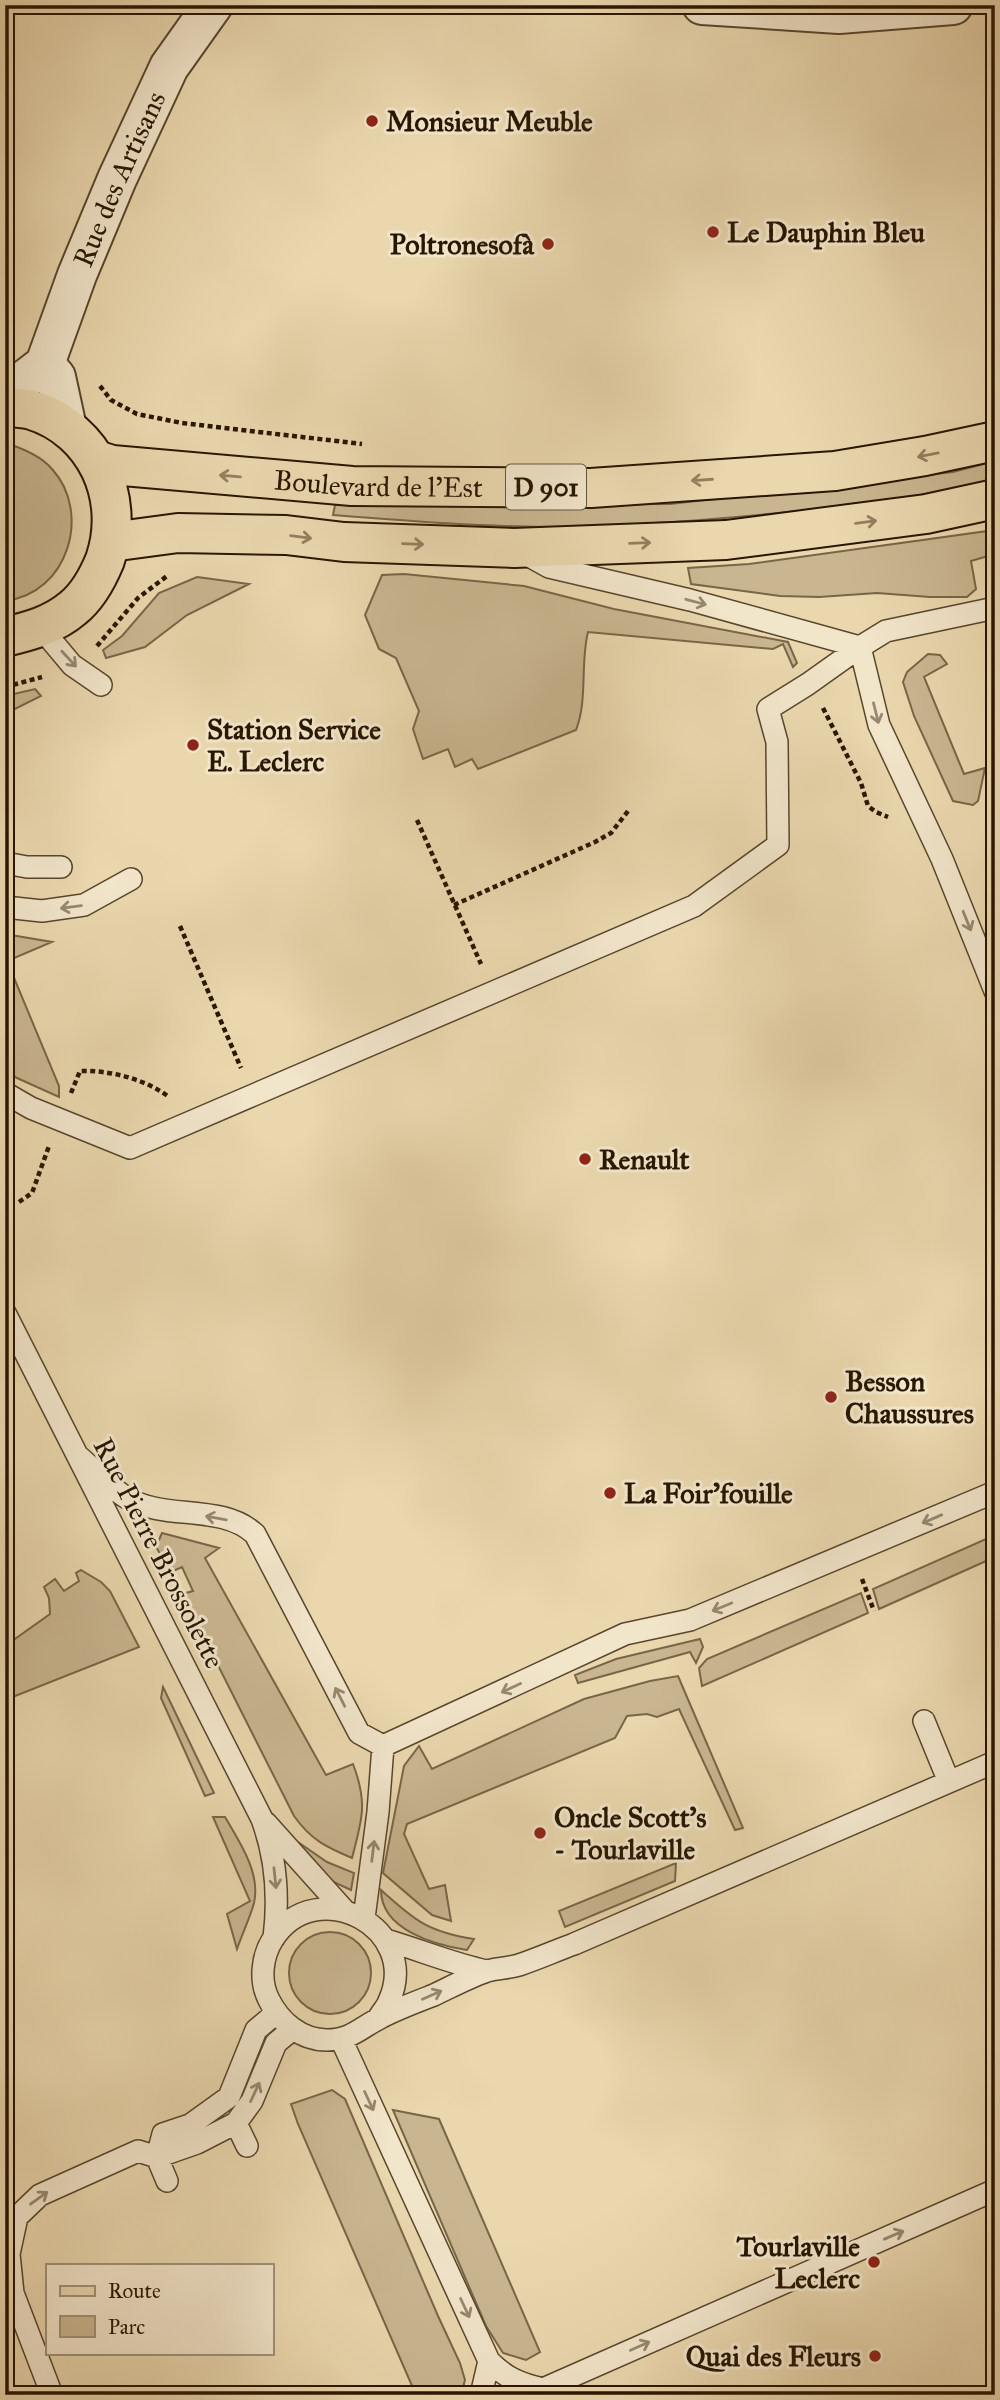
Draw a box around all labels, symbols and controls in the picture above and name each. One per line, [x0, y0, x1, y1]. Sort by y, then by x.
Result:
street label: Rue des Artisans [65, 85, 173, 272]
place label: Monsieur Meuble [386, 104, 593, 139]
marker: Monsieur Meuble [364, 113, 380, 129]
place label: Le Dauphin Bleu [727, 215, 925, 250]
marker: Le Dauphin Bleu [705, 224, 721, 240]
place label: Poltronesofà [390, 227, 535, 262]
marker: Poltronesofà [540, 236, 556, 252]
one-way arrow [917, 449, 940, 463]
street label: Boulevard de l'Est [273, 462, 483, 505]
road number: D 901 [506, 464, 586, 509]
one-way arrow [220, 469, 242, 482]
one-way arrow [691, 474, 714, 487]
one-way arrow [854, 515, 877, 528]
one-way arrow [289, 530, 312, 543]
one-way arrow [628, 537, 651, 550]
one-way arrow [401, 538, 424, 551]
one-way arrow [684, 596, 707, 609]
one-way arrow [60, 651, 77, 668]
one-way arrow [870, 701, 883, 724]
place label: Station Service E. Leclerc [207, 712, 381, 779]
marker: Station Service E. Leclerc [185, 737, 201, 753]
one-way arrow [61, 901, 83, 914]
one-way arrow [961, 910, 974, 932]
place label: Renault [599, 1142, 690, 1177]
marker: Renault [577, 1151, 593, 1167]
place label: Besson Chaussures [845, 1364, 974, 1431]
marker: Besson Chaussures [823, 1389, 839, 1405]
street label: Rue Pierre Brossolette [86, 1432, 232, 1674]
place label: La Foir'fouille [624, 1476, 793, 1511]
marker: La Foir'fouille [602, 1485, 618, 1501]
one-way arrow [205, 1511, 228, 1524]
one-way arrow [922, 1513, 943, 1526]
one-way arrow [712, 1601, 733, 1614]
one-way arrow [501, 1682, 522, 1695]
one-way arrow [333, 1687, 347, 1708]
place label: Oncle Scott's - Tourlaville [554, 1800, 707, 1867]
marker: Oncle Scott's - Tourlaville [532, 1825, 548, 1841]
one-way arrow [367, 1840, 380, 1863]
one-way arrow [269, 1866, 282, 1889]
one-way arrow [421, 1988, 443, 2001]
one-way arrow [249, 2082, 262, 2103]
one-way arrow [363, 2090, 377, 2111]
one-way arrow [29, 2191, 48, 2205]
one-way arrow [882, 2227, 904, 2240]
place label: Tourlaville Leclerc [736, 2229, 860, 2296]
marker: Tourlaville Leclerc [866, 2254, 882, 2270]
legend [46, 2264, 273, 2354]
text: Route [108, 2278, 161, 2304]
one-way arrow [458, 2297, 472, 2318]
text: Parc [108, 2314, 145, 2340]
one-way arrow [629, 2338, 651, 2351]
place label: Quai des Fleurs [686, 2339, 861, 2374]
marker: Quai des Fleurs [867, 2348, 883, 2364]

